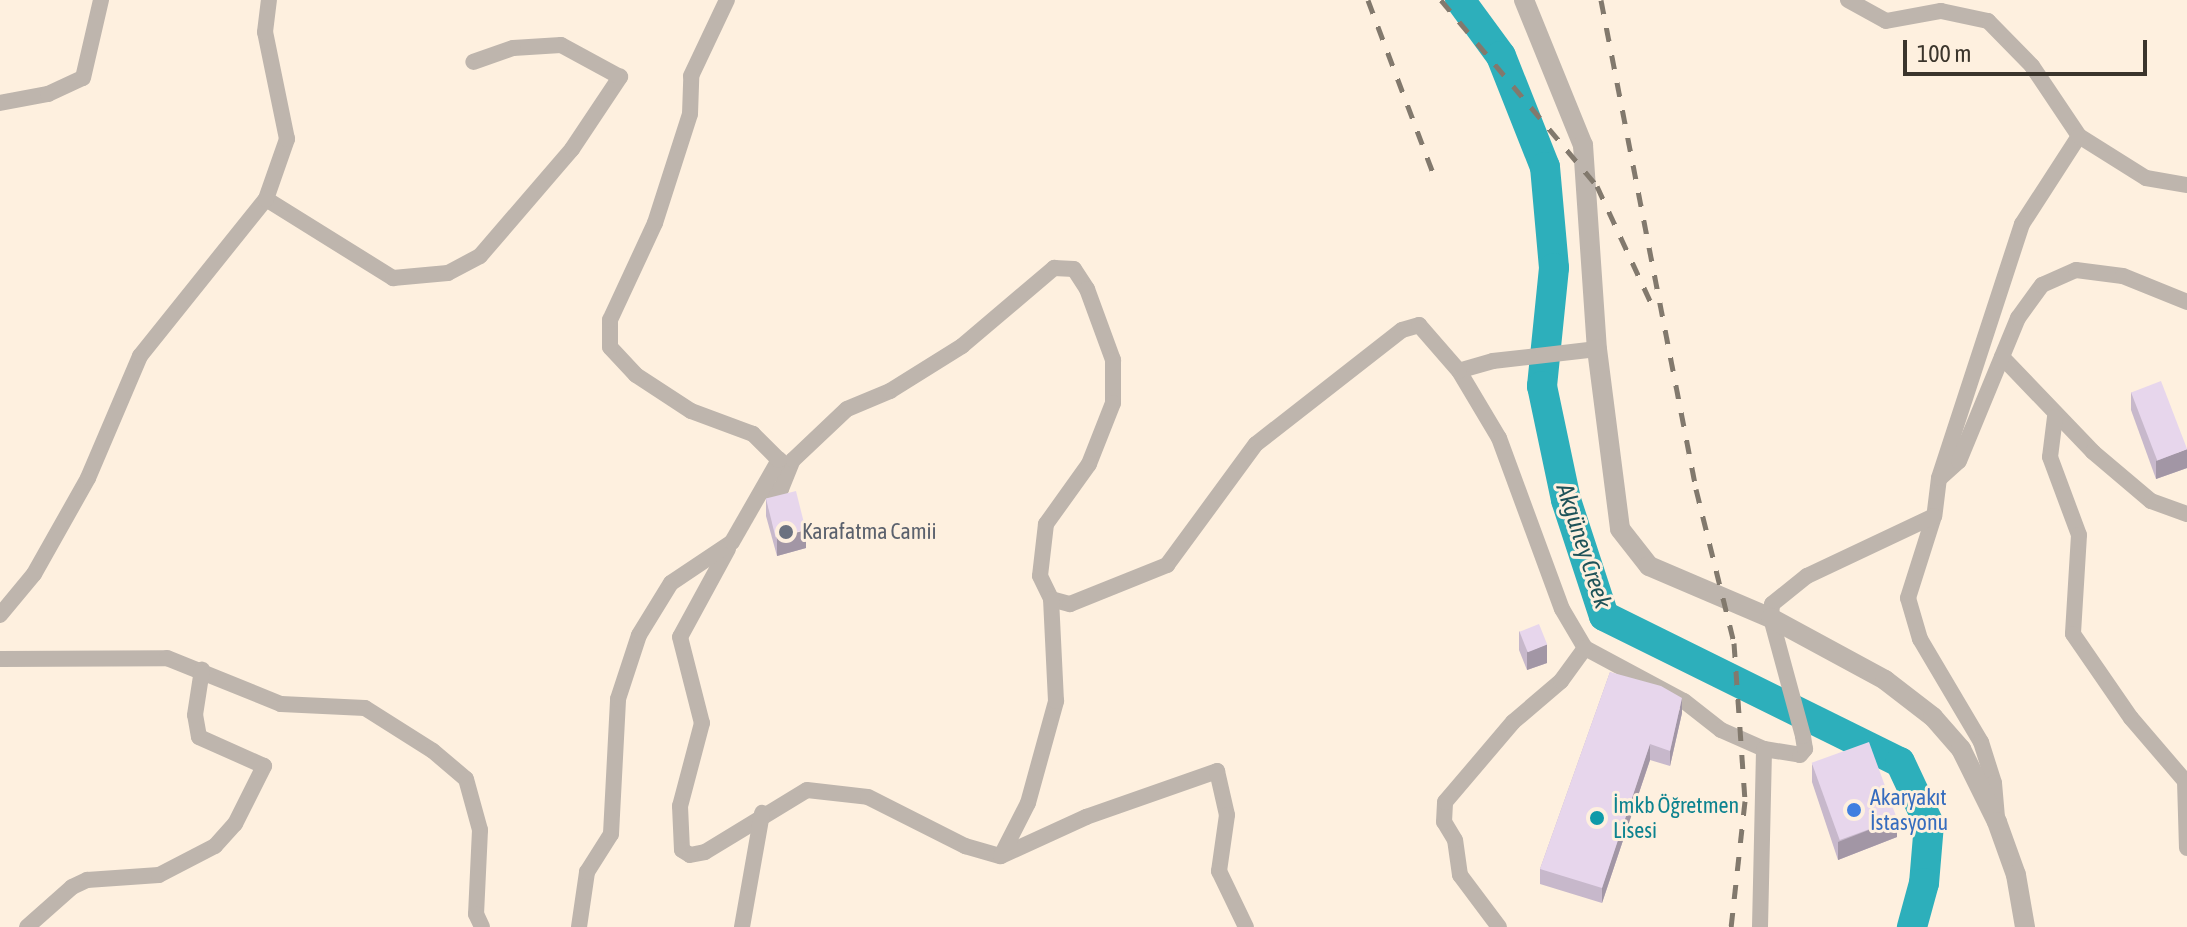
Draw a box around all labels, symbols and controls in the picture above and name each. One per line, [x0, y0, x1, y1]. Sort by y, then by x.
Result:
scale bar [1907, 24, 2151, 74]
text: 100 m [1917, 40, 1971, 67]
water label: Akgüney Creek [1550, 480, 1618, 612]
place label: Karafatma Camii [802, 519, 937, 545]
marker: Karafatma Camii [777, 523, 795, 541]
place label: Akaryakıt İstasyonu [1870, 784, 1948, 836]
place label: İmkb Öğretmen Lisesi [1613, 792, 1739, 844]
marker: Akaryakıt İstasyonu [1845, 801, 1863, 819]
marker: İmkb Öğretmen Lisesi [1588, 809, 1606, 827]

